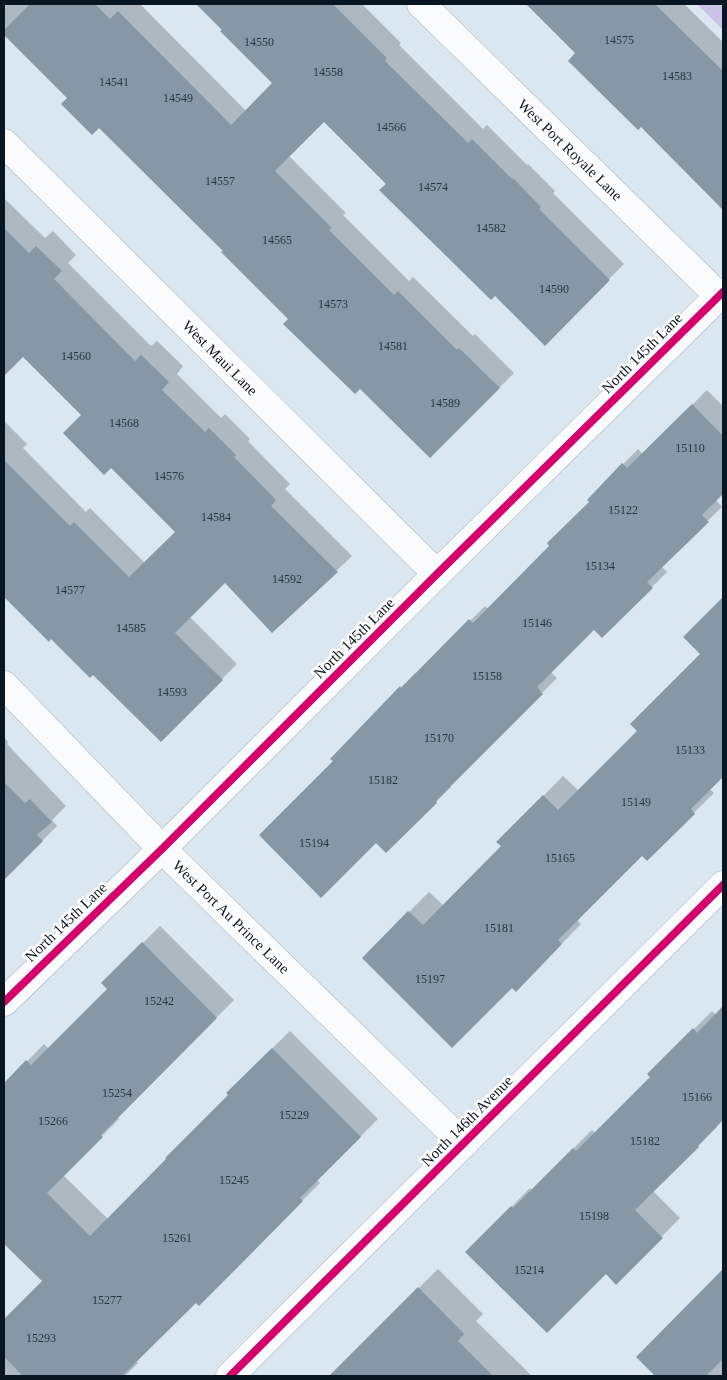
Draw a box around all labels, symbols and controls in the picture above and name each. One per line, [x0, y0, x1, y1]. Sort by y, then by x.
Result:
house number: 14575 [604, 33, 634, 47]
house number: 14550 [244, 35, 274, 49]
house number: 14558 [313, 65, 343, 79]
house number: 14583 [662, 69, 692, 83]
house number: 14541 [99, 75, 129, 89]
house number: 14549 [163, 91, 193, 105]
street label: West Port Royale Lane [515, 96, 626, 204]
house number: 14566 [376, 120, 406, 134]
house number: 14557 [205, 174, 235, 188]
house number: 14574 [418, 180, 448, 194]
house number: 14582 [476, 221, 506, 235]
house number: 14565 [262, 233, 292, 247]
house number: 14590 [539, 282, 569, 296]
house number: 14573 [318, 297, 348, 311]
street label: North 145th Lane [599, 309, 686, 396]
street label: West Maui Lane [179, 317, 261, 399]
house number: 14581 [378, 339, 408, 353]
house number: 14560 [61, 349, 91, 363]
house number: 14589 [430, 396, 460, 410]
house number: 14568 [109, 416, 139, 430]
house number: 15110 [675, 441, 705, 455]
house number: 14576 [154, 469, 184, 483]
house number: 15122 [608, 503, 638, 517]
house number: 14584 [201, 510, 231, 524]
house number: 15134 [585, 559, 615, 573]
house number: 14592 [272, 572, 302, 586]
house number: 14577 [55, 583, 85, 597]
street label: North 145th Lane [311, 594, 398, 681]
house number: 15146 [522, 616, 552, 630]
house number: 14585 [116, 621, 146, 635]
house number: 15158 [472, 669, 502, 683]
house number: 14593 [157, 685, 187, 699]
house number: 15170 [424, 731, 454, 745]
house number: 15133 [675, 743, 705, 757]
house number: 15182 [368, 773, 398, 787]
house number: 15149 [621, 795, 651, 809]
house number: 15194 [299, 836, 329, 850]
house number: 15165 [545, 851, 575, 865]
street label: West Port Au Prince Lane [170, 857, 293, 977]
street label: North 145th Lane [22, 879, 110, 965]
house number: 15181 [484, 921, 514, 935]
house number: 15197 [415, 972, 445, 986]
house number: 15242 [144, 994, 174, 1008]
street label: North 146th Avenue [418, 1072, 516, 1170]
house number: 15254 [102, 1086, 132, 1100]
house number: 15166 [682, 1090, 712, 1104]
house number: 15229 [279, 1108, 309, 1122]
house number: 15266 [38, 1114, 68, 1128]
house number: 15182 [630, 1134, 660, 1148]
house number: 15245 [219, 1173, 249, 1187]
house number: 15198 [579, 1209, 609, 1223]
house number: 15261 [162, 1231, 192, 1245]
house number: 15214 [514, 1263, 544, 1277]
house number: 15277 [92, 1293, 122, 1307]
house number: 15293 [26, 1331, 56, 1345]

